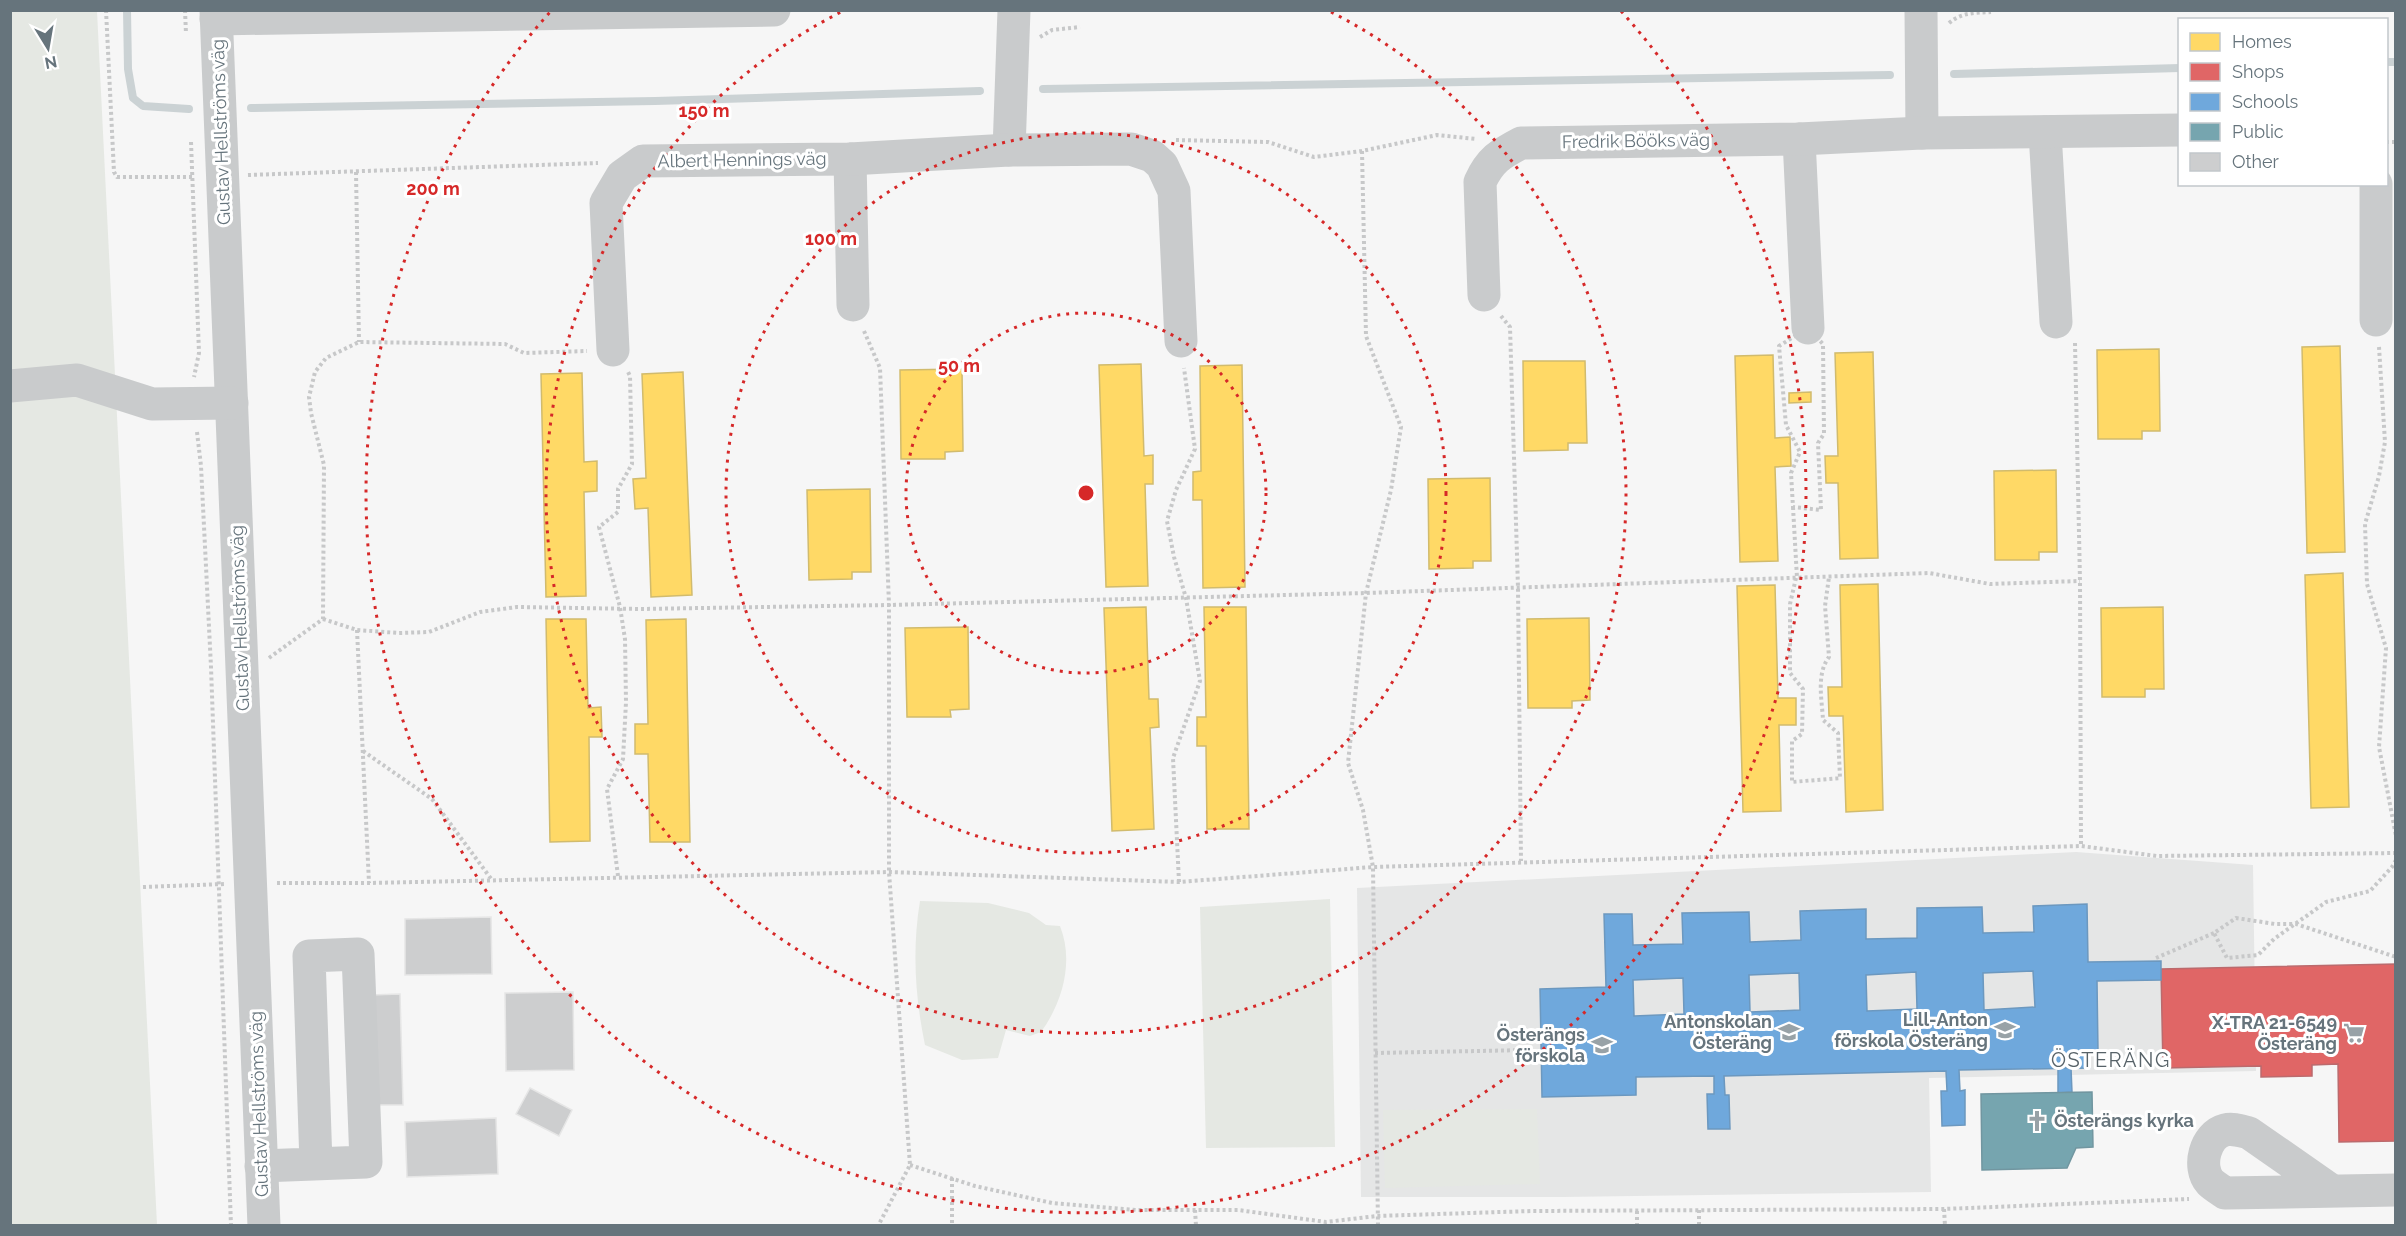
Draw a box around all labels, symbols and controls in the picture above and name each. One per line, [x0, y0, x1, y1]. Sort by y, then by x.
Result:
north arrow [18, 18, 78, 78]
legend [2178, 18, 2388, 186]
text: Homes [2232, 31, 2292, 52]
street label: Gustav Hellströms väg [207, 39, 234, 225]
text: N [43, 52, 59, 73]
text: Shops [2232, 61, 2284, 82]
text: Schools [2232, 91, 2299, 112]
text: 150 m [679, 100, 730, 121]
text: Public [2232, 121, 2284, 142]
street label: Fredrik Bööks väg [1562, 129, 1710, 152]
street label: Albert Hennings väg [657, 148, 827, 171]
text: Other [2232, 151, 2280, 172]
text: 200 m [406, 178, 460, 199]
text: 100 m [805, 228, 857, 249]
text: 50 m [938, 355, 980, 376]
centre of rings [1076, 483, 1096, 503]
street label: Gustav Hellströms väg [226, 525, 253, 711]
place label: Lill-Anton förskola Österäng [1834, 1009, 1988, 1051]
street label: Gustav Hellströms väg [245, 1011, 272, 1197]
place label: Antonskolan Österäng [1664, 1011, 1772, 1053]
place label: X-TRA 21-6549 Österäng [2211, 1012, 2337, 1054]
school or university icon: Lill-Anton förskola Österäng [1993, 1018, 2017, 1042]
school or university icon: Antonskolan Österäng [1777, 1020, 1801, 1044]
supermarket icon: X-TRA 21-6549 Österäng [2342, 1021, 2366, 1045]
place label: Österängs förskola [1497, 1023, 1585, 1066]
school or university icon: Österängs förskola [1590, 1033, 1614, 1057]
district label: ÖSTERÄNG [2051, 1048, 2171, 1072]
church icon: Österängs kyrka [2025, 1109, 2049, 1133]
place label: Österängs kyrka [2054, 1109, 2194, 1131]

